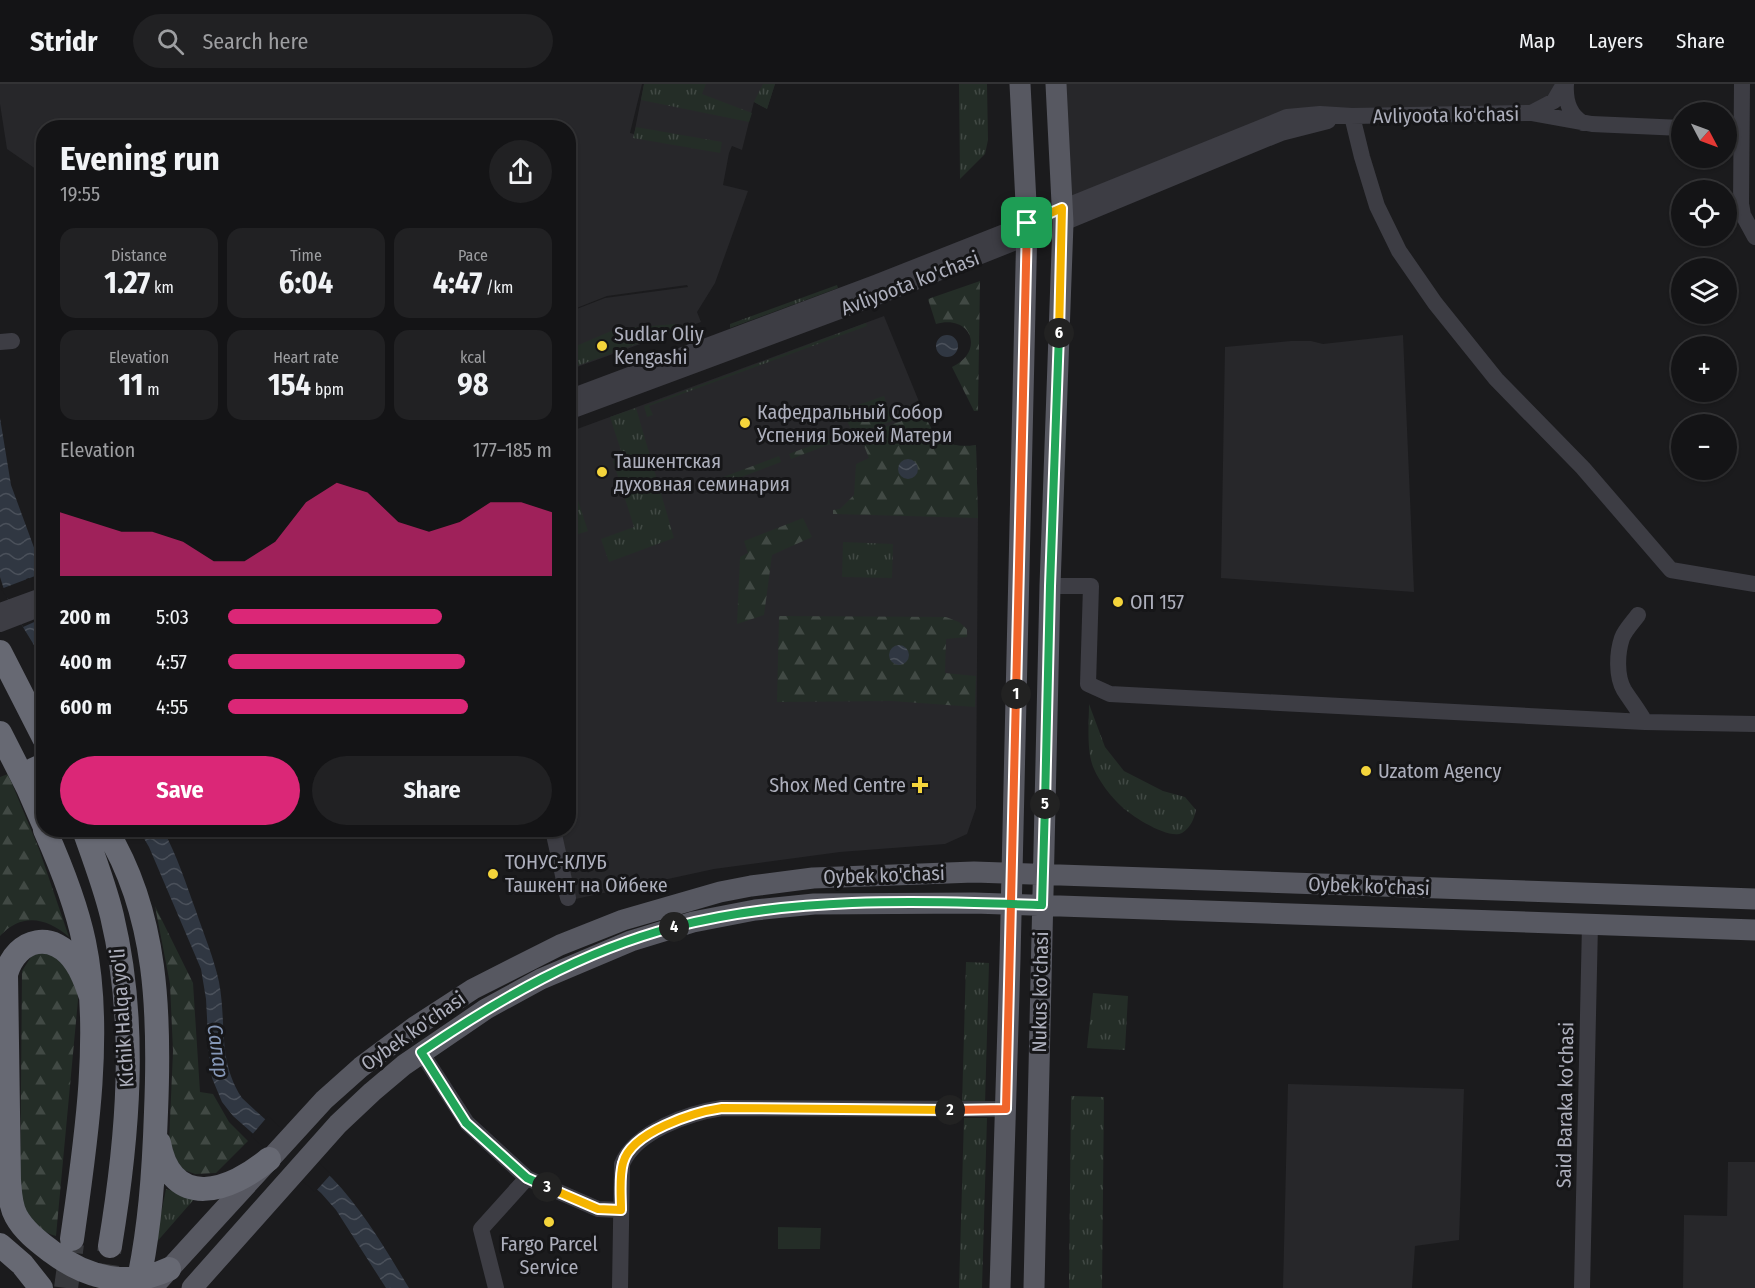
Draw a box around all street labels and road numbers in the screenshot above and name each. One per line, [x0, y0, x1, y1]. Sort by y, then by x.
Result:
street label: Avliyoota ko'chasi [1373, 102, 1519, 128]
street label: Avliyoota ko'chasi [837, 246, 983, 320]
street label: Oybek ko'chasi [823, 861, 945, 889]
street label: Oybek ko'chasi [1308, 872, 1430, 900]
street label: Nukus ko'chasi [1027, 931, 1053, 1053]
street label: Kichik Halqa yo'li [105, 948, 139, 1088]
street label: Oybek ko'chasi [356, 986, 470, 1076]
street label: Said Baraka ko'chasi [1552, 1022, 1578, 1188]

